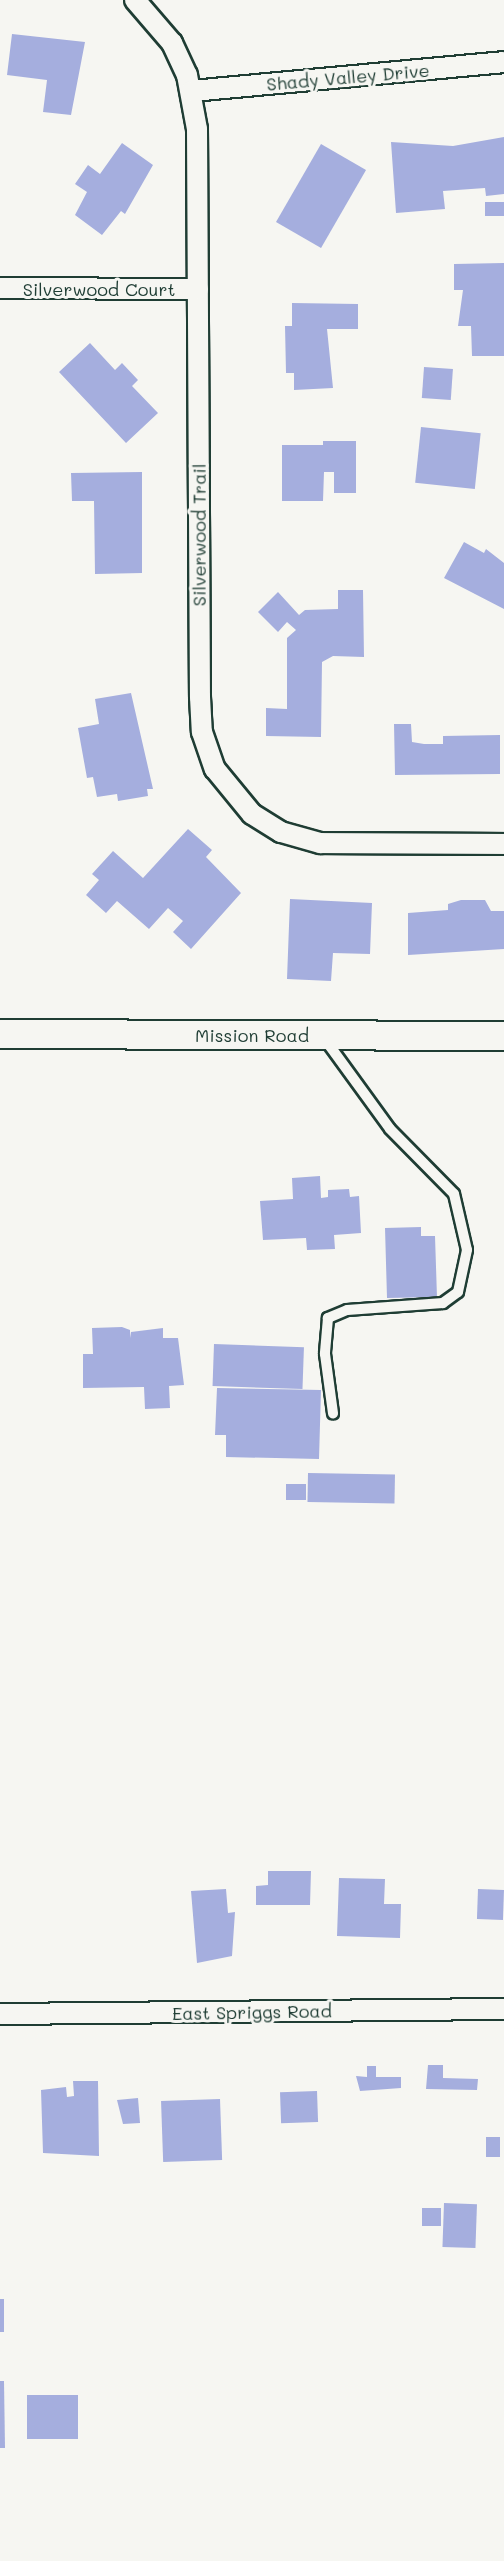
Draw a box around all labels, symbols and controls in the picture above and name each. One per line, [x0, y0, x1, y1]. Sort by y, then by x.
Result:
street label: Shady Valley Drive [265, 59, 431, 95]
street label: Silverwood Court [23, 278, 175, 300]
street label: Silverwood Trail [188, 464, 210, 606]
street label: Mission Road [195, 1024, 309, 1046]
street label: East Spriggs Road [172, 2000, 332, 2024]

